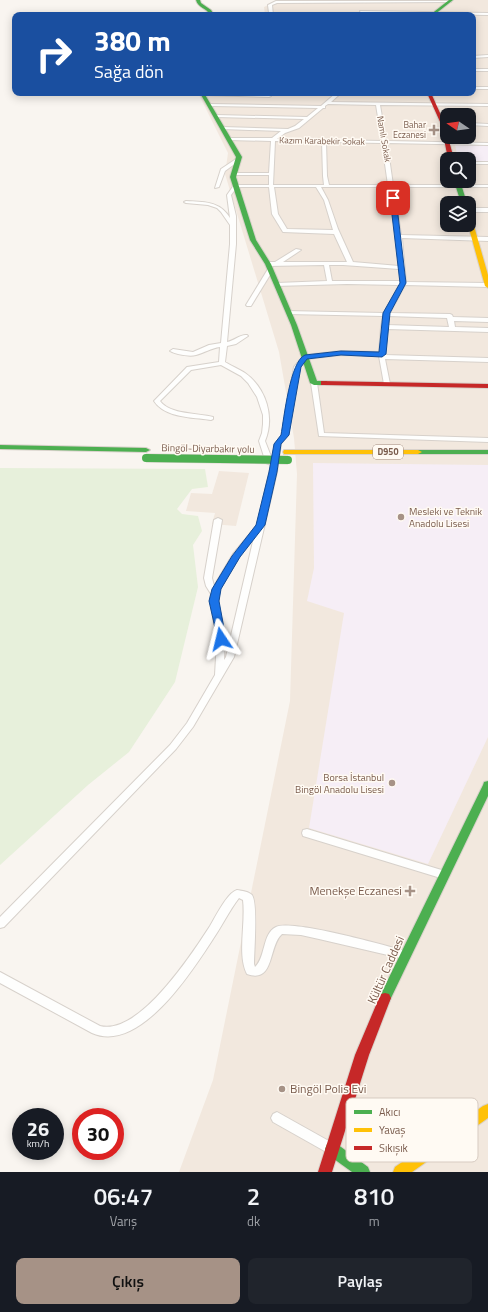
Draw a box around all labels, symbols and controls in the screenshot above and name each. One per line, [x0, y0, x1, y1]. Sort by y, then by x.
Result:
text: 380 m [94, 19, 171, 62]
icon: right [28, 28, 80, 80]
text: Sağa dön [94, 58, 164, 85]
north arrow [440, 108, 476, 144]
map controls [440, 108, 476, 232]
street label: Namlı Sokak [374, 115, 395, 164]
place label: Bahar Eczanesi [393, 118, 426, 141]
marker: Bahar Eczanesi [429, 125, 439, 135]
street label: Kazım Karabekir Sokak [279, 133, 366, 148]
button: search [440, 152, 476, 188]
pin [376, 181, 410, 215]
icon: arrive [382, 187, 404, 209]
button: layers [440, 196, 476, 232]
street label: Bingöl-Diyarbakır yolu [161, 440, 255, 457]
road number: D950 [373, 445, 403, 459]
place label: Mesleki ve Teknik Anadolu Lisesi [409, 504, 482, 531]
marker: Mesleki ve Teknik Anadolu Lisesi [396, 512, 406, 522]
position arrow [200, 618, 242, 660]
place label: Borsa İstanbul Bingöl Anadolu Lisesi [295, 770, 384, 797]
marker: Borsa İstanbul Bingöl Anadolu Lisesi [387, 778, 397, 788]
place label: Menekşe Eczanesi [309, 881, 402, 900]
marker: Menekşe Eczanesi [405, 886, 415, 896]
street label: Kültür Caddesi [362, 933, 409, 1007]
place label: Bingöl Polis Evi [290, 1079, 366, 1098]
marker: Bingöl Polis Evi [277, 1084, 287, 1094]
legend [346, 1098, 478, 1162]
text: Akıcı [379, 1104, 400, 1120]
speed limit sign: 30 [72, 1108, 124, 1160]
text: 26 [27, 1113, 49, 1144]
text: Yavaş [379, 1122, 406, 1138]
text: km/h [27, 1136, 49, 1151]
text: Sıkışık [379, 1140, 409, 1156]
text: 06:47 [94, 1178, 153, 1214]
text: 2 [247, 1178, 260, 1214]
text: 810 [354, 1178, 394, 1214]
text: Varış [110, 1211, 137, 1231]
text: dk [247, 1211, 260, 1231]
text: m [369, 1211, 380, 1231]
button: Çıkış [16, 1258, 240, 1304]
button: Paylaş [248, 1258, 472, 1304]

